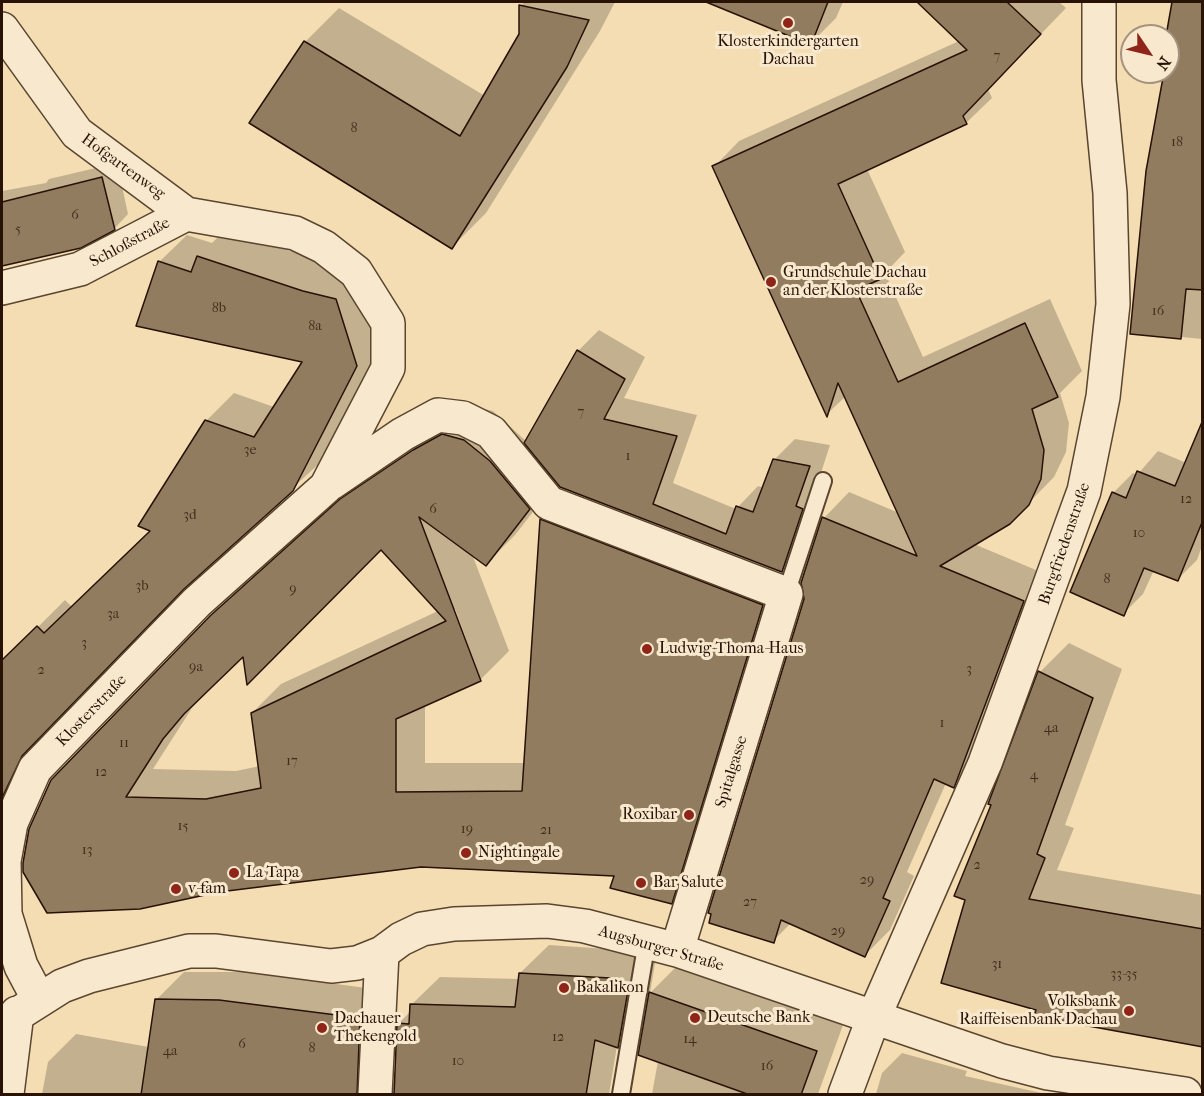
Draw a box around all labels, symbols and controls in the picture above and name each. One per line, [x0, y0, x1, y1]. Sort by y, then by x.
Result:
marker: Klosterkindergarten Dachau [781, 16, 795, 30]
north arrow [1120, 24, 1180, 84]
place label: Klosterkindergarten Dachau [717, 32, 859, 70]
house number: 7 [994, 49, 1000, 65]
text: N [1152, 53, 1175, 74]
house number: 8 [350, 121, 358, 137]
street label: Hofgartenweg [77, 130, 169, 204]
house number: 18 [1171, 135, 1183, 151]
house number: 6 [71, 208, 79, 224]
street label: Schloßstraße [87, 214, 173, 272]
house number: 5 [15, 222, 21, 238]
place label: Grundschule Dachau an der Klosterstraße [783, 263, 927, 301]
marker: Grundschule Dachau an der Klosterstraße [764, 275, 778, 289]
house number: 8b [212, 301, 226, 317]
house number: 16 [1152, 304, 1164, 320]
house number: 8a [308, 319, 322, 335]
house number: 7 [578, 405, 584, 421]
house number: 3e [244, 443, 256, 459]
house number: 1 [626, 449, 630, 465]
street label: Burgfriedenstraße [1035, 480, 1095, 608]
house number: 12 [1180, 492, 1192, 508]
house number: 6 [429, 502, 437, 518]
house number: 3d [183, 508, 197, 524]
house number: 10 [1133, 526, 1145, 542]
house number: 8 [1103, 572, 1111, 588]
house number: 3b [135, 579, 149, 595]
house number: 9 [289, 582, 297, 598]
house number: 3a [107, 607, 119, 623]
house number: 3 [81, 636, 87, 652]
place label: Ludwig-Thoma-Haus [659, 639, 803, 659]
marker: Ludwig-Thoma-Haus [640, 642, 654, 656]
house number: 9a [189, 660, 203, 676]
house number: 3 [966, 662, 972, 678]
house number: 2 [37, 663, 45, 679]
street label: Klosterstraße [53, 671, 131, 751]
house number: 1 [940, 716, 944, 732]
house number: 4a [1044, 721, 1058, 737]
street label: Spitalgasse [712, 734, 752, 810]
house number: 11 [119, 736, 129, 752]
house number: 17 [286, 754, 298, 770]
house number: 12 [95, 765, 107, 781]
house number: 4 [1030, 768, 1038, 784]
place label: Roxibar [622, 805, 677, 825]
marker: Roxibar [682, 808, 696, 822]
house number: 15 [178, 819, 188, 835]
house number: 19 [461, 822, 473, 838]
house number: 21 [540, 823, 552, 839]
house number: 13 [82, 843, 92, 859]
place label: Nightingale [478, 843, 560, 863]
marker: Nightingale [459, 846, 473, 860]
house number: 2 [973, 858, 981, 874]
place label: La Tapa [246, 863, 299, 883]
marker: La Tapa [227, 866, 241, 880]
place label: Bar Salute [653, 873, 724, 893]
house number: 29 [860, 873, 874, 889]
marker: Bar Salute [634, 876, 648, 890]
place label: v-fam [188, 879, 226, 899]
marker: v-fam [169, 882, 183, 896]
house number: 27 [743, 895, 757, 911]
street label: Augsburger Straße [596, 922, 726, 976]
house number: 29 [831, 924, 845, 940]
house number: 31 [992, 957, 1002, 973]
house number: 33-35 [1111, 967, 1137, 983]
place label: Bakalikon [576, 978, 644, 998]
marker: Bakalikon [557, 981, 571, 995]
place label: Volksbank Raiffeisenbank Dachau [959, 992, 1117, 1030]
marker: Volksbank Raiffeisenbank Dachau [1122, 1004, 1136, 1018]
place label: Deutsche Bank [707, 1008, 810, 1028]
place label: Dachauer Thekengold [334, 1009, 417, 1047]
marker: Deutsche Bank [688, 1011, 702, 1025]
marker: Dachauer Thekengold [315, 1021, 329, 1035]
house number: 12 [552, 1030, 564, 1046]
house number: 14 [683, 1032, 697, 1048]
house number: 6 [238, 1037, 246, 1053]
house number: 8 [308, 1041, 316, 1057]
house number: 4a [163, 1044, 177, 1060]
house number: 10 [452, 1054, 464, 1070]
house number: 16 [761, 1059, 773, 1075]

